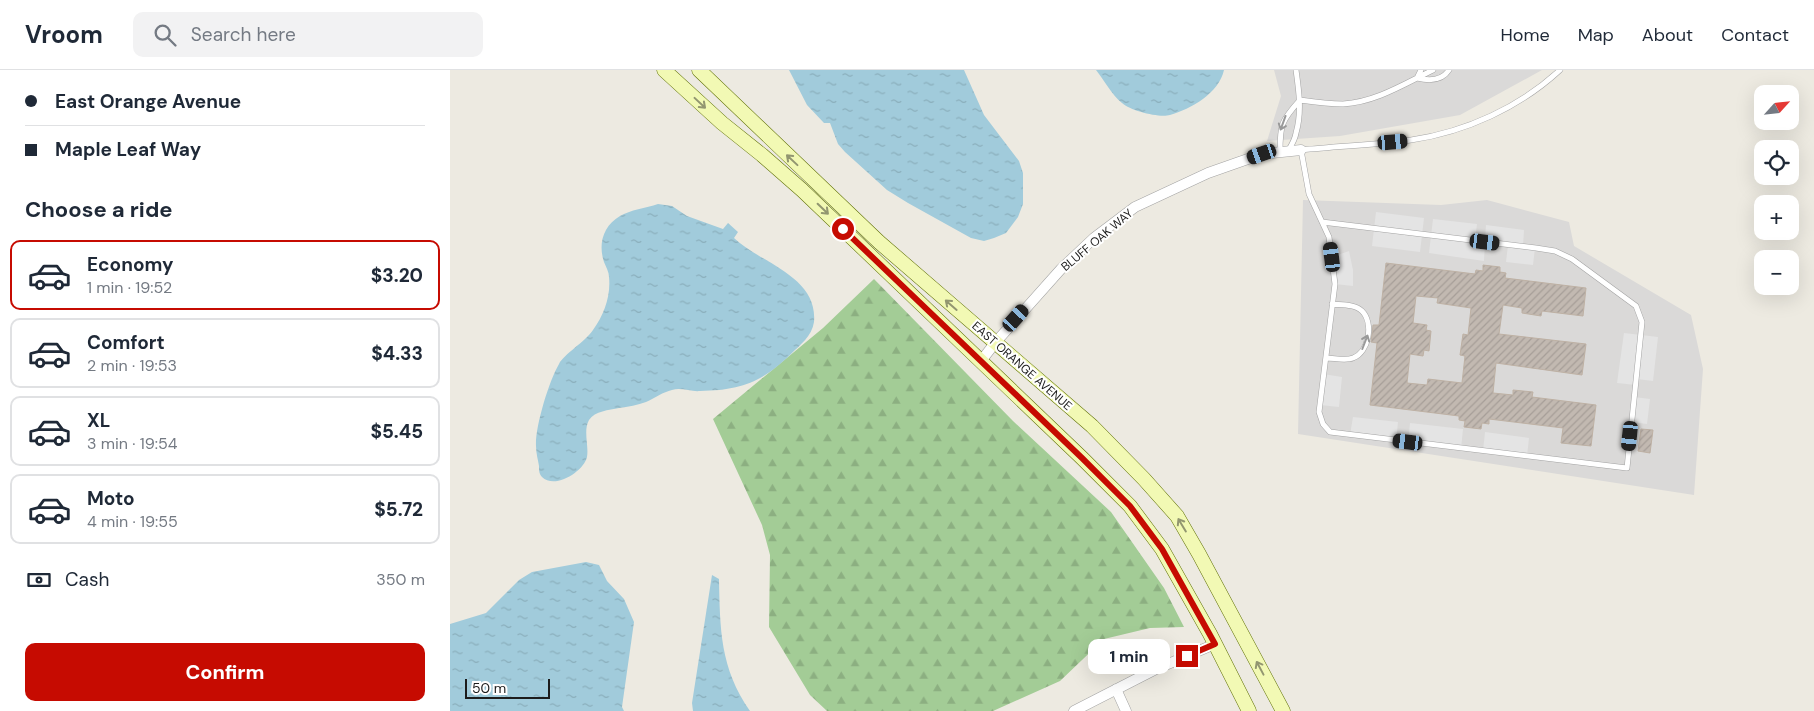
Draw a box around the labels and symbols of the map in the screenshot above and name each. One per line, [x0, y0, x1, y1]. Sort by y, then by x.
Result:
north arrow [1754, 85, 1799, 130]
one-way arrow [693, 97, 706, 109]
one-way arrow [1278, 115, 1287, 131]
car [1377, 133, 1408, 151]
car [1245, 142, 1278, 166]
one-way arrow [786, 154, 798, 166]
one-way arrow [816, 203, 828, 215]
street label: BLUFF OAK WAY [1058, 205, 1136, 275]
route start [832, 218, 854, 240]
car [1469, 233, 1500, 251]
car [1322, 241, 1341, 273]
one-way arrow [945, 299, 958, 310]
car [1000, 302, 1031, 334]
street label: EAST ORANGE AVENUE [969, 318, 1076, 414]
one-way arrow [1361, 335, 1371, 350]
car [1620, 420, 1639, 452]
car [1392, 433, 1423, 451]
one-way arrow [1177, 519, 1187, 533]
callout: 1 min [1087, 638, 1170, 674]
route end [1176, 645, 1198, 667]
one-way arrow [1255, 660, 1265, 675]
scale bar [465, 676, 550, 699]

